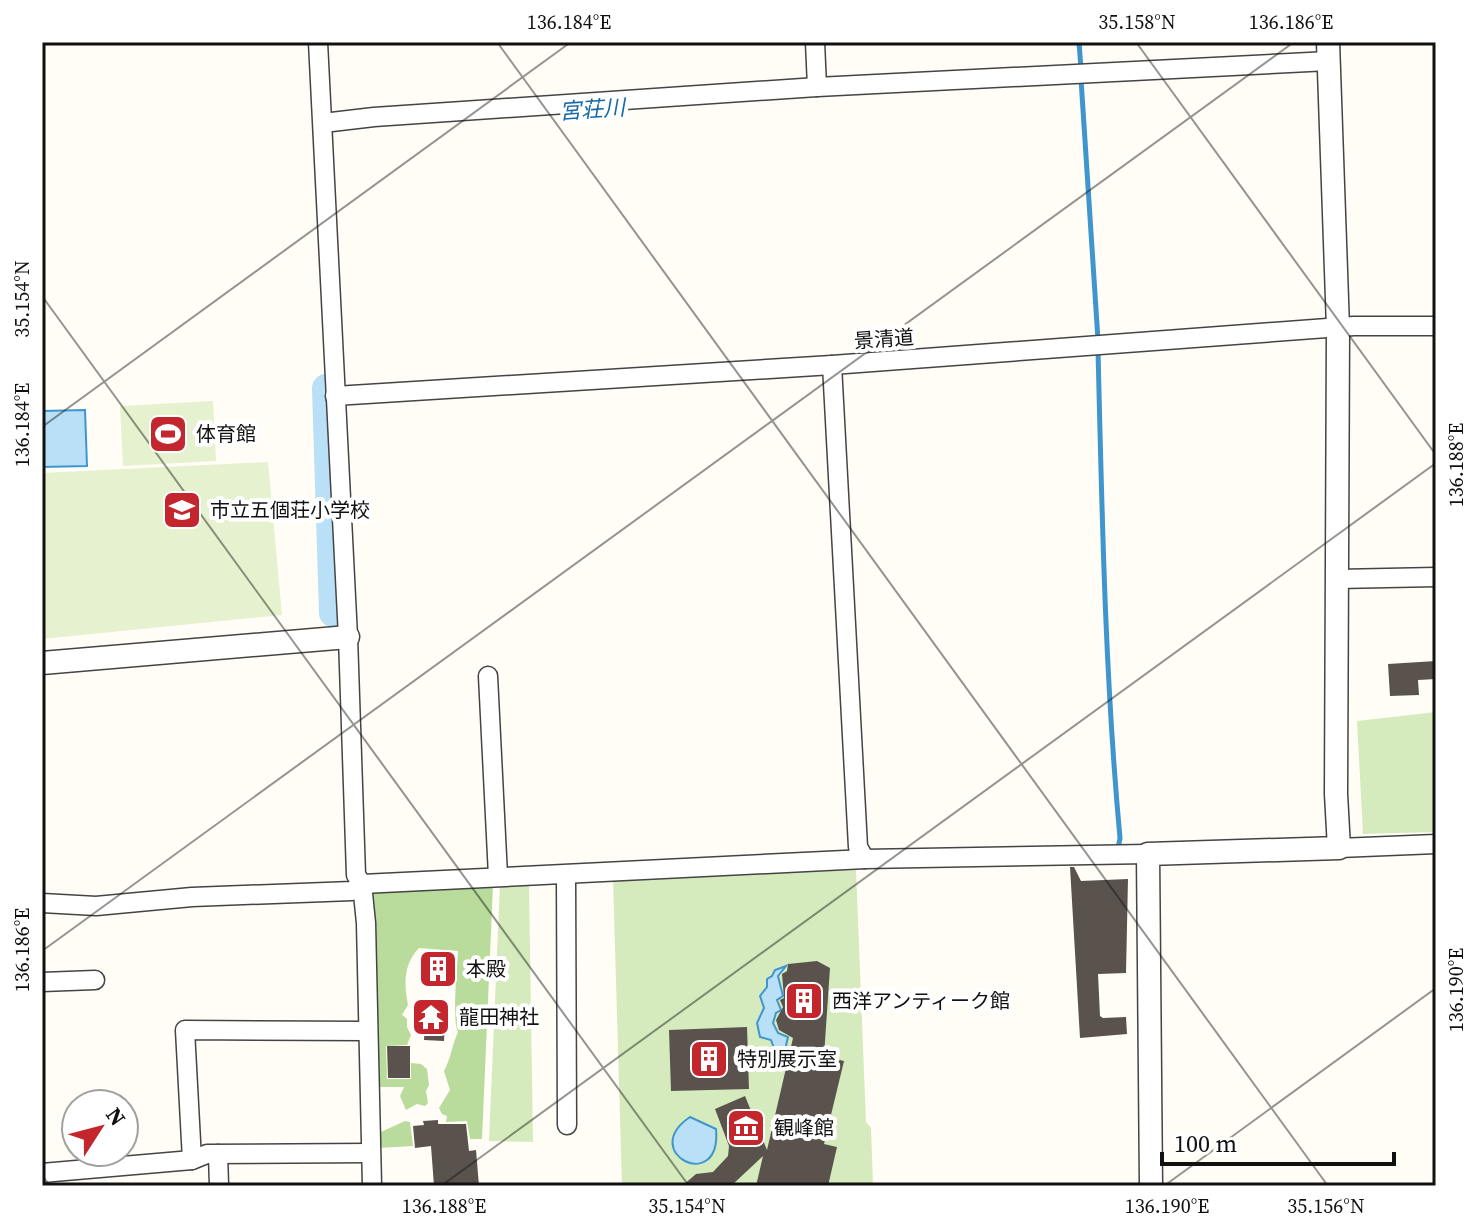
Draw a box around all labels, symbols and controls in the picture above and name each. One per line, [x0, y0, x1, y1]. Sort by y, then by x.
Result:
text: 136.184°E [527, 8, 611, 36]
text: 35.158°N [1098, 8, 1176, 36]
text: 136.186°E [1249, 8, 1333, 36]
water label: 宮荘川 [558, 92, 628, 126]
text: 35.154°N [8, 260, 36, 338]
street label: 景清道 [853, 323, 915, 355]
text: 136.184°E [8, 383, 36, 467]
sports icon: 体育館 [147, 413, 189, 455]
place label: 体育館 [196, 420, 256, 448]
text: 136.188°E [1442, 423, 1470, 507]
school or university icon: 市立五個荘小学校 [161, 489, 203, 531]
place label: 市立五個荘小学校 [210, 496, 370, 524]
text: 136.186°E [8, 908, 36, 992]
building icon: 本殿 [417, 948, 459, 990]
text: 136.190°E [1442, 948, 1470, 1032]
place label: 本殿 [466, 955, 506, 983]
building icon: 西洋アンティーク館 [783, 980, 825, 1022]
place label: 西洋アンティーク館 [832, 987, 1010, 1015]
temple icon: 龍田神社 [410, 996, 452, 1038]
place label: 龍田神社 [459, 1003, 539, 1031]
building icon: 特別展示室 [688, 1038, 730, 1080]
place label: 特別展示室 [737, 1045, 837, 1073]
north arrow [60, 1088, 140, 1168]
text: N [99, 1101, 133, 1132]
museum icon: 観峰館 [725, 1107, 767, 1149]
place label: 観峰館 [774, 1114, 834, 1142]
scale bar [1162, 1116, 1394, 1166]
text: 100 m [1174, 1127, 1237, 1160]
text: 136.188°E [402, 1192, 486, 1220]
text: 35.154°N [648, 1192, 726, 1220]
text: 136.190°E [1125, 1192, 1209, 1220]
text: 35.156°N [1287, 1192, 1365, 1220]

